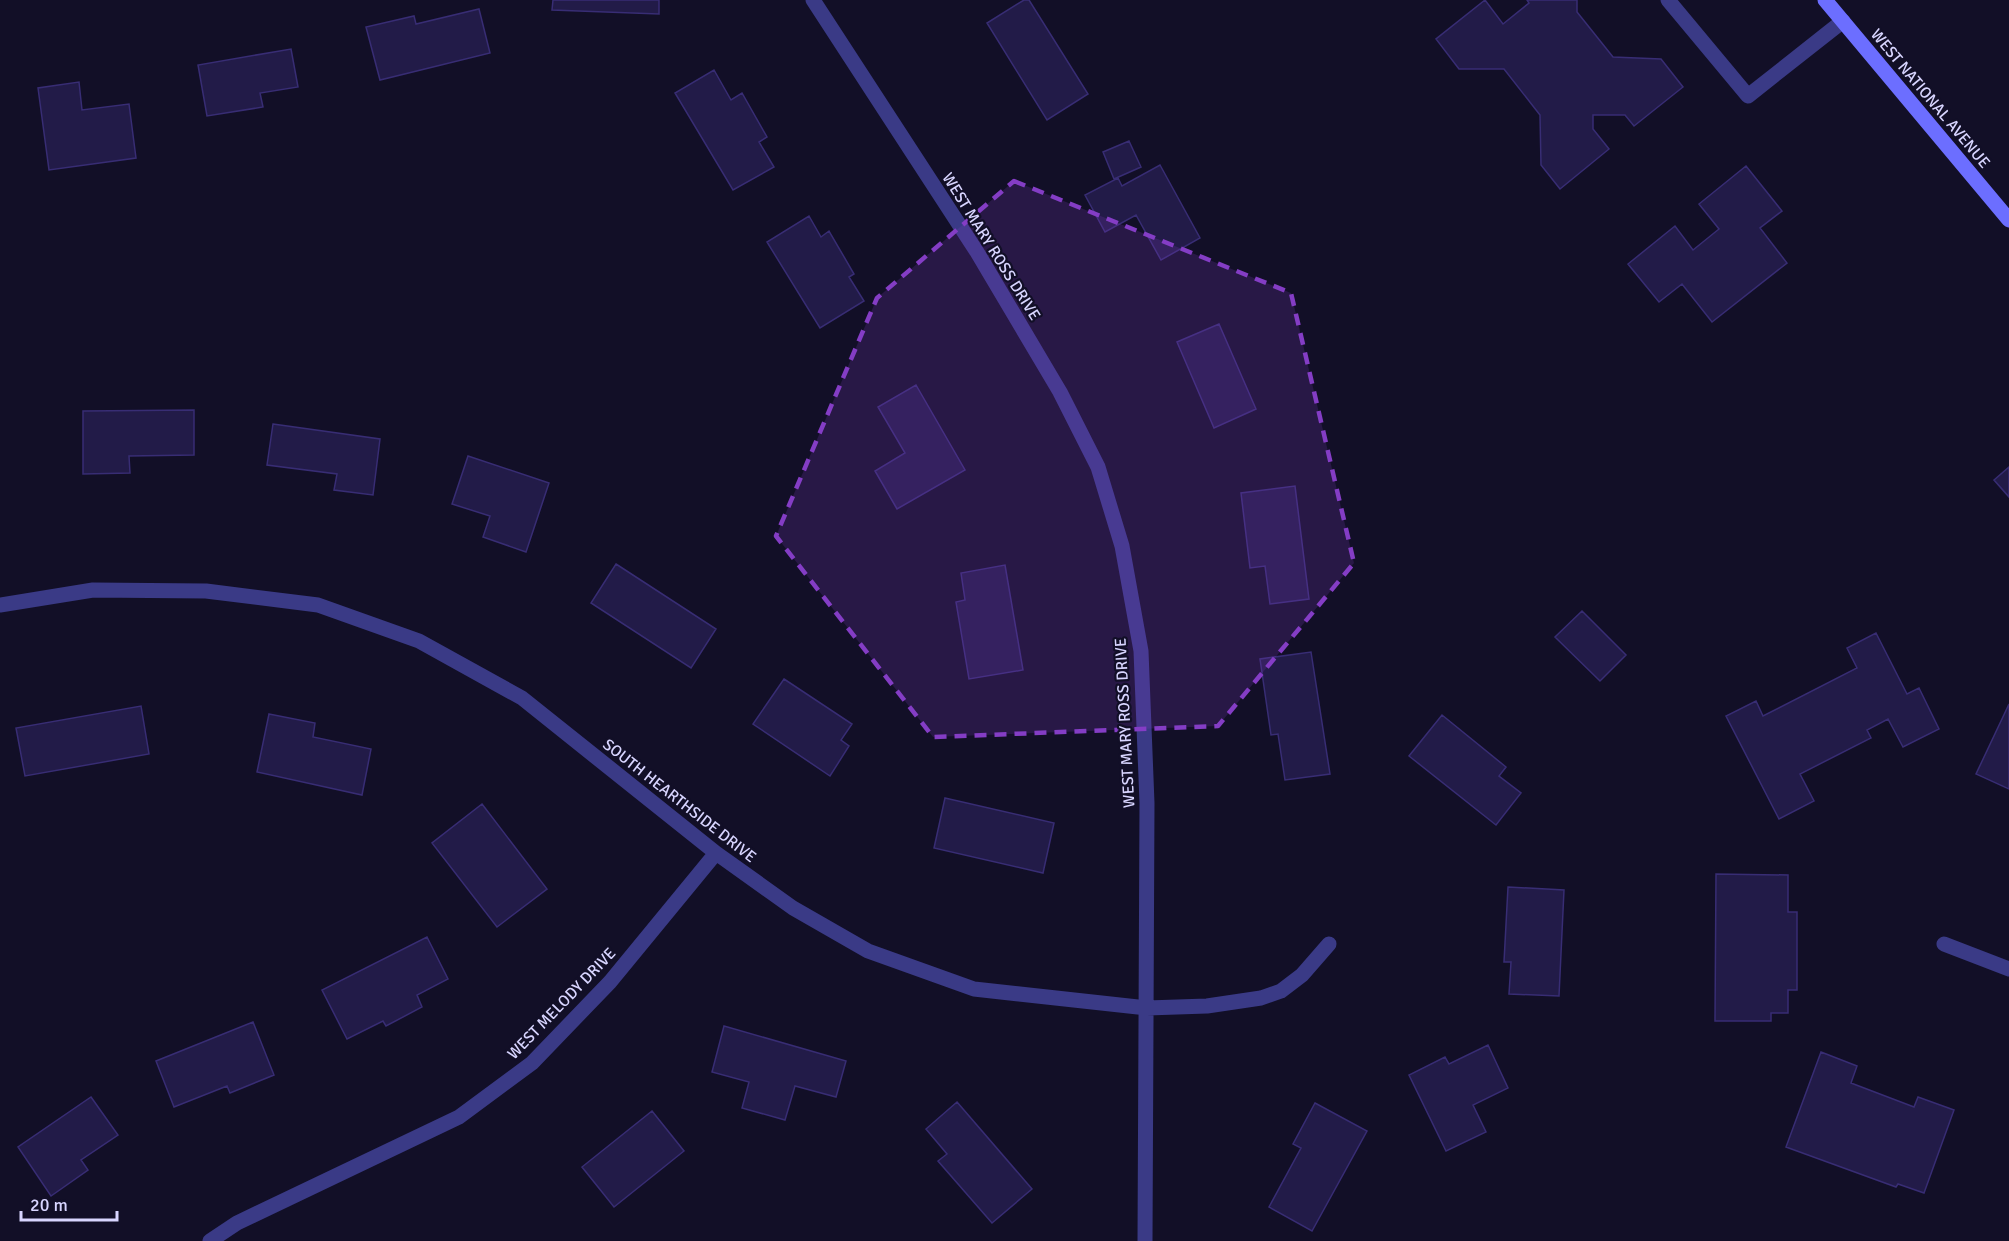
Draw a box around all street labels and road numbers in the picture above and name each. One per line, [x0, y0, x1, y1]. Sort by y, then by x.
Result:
street label: WEST NATIONAL AVENUE [1866, 25, 1994, 172]
street label: WEST MARY ROSS DRIVE [938, 169, 1045, 324]
street label: WEST MARY ROSS DRIVE [1111, 637, 1139, 808]
street label: SOUTH HEARTHSIDE DRIVE [599, 735, 760, 867]
street label: WEST MELODY DRIVE [503, 944, 620, 1064]

